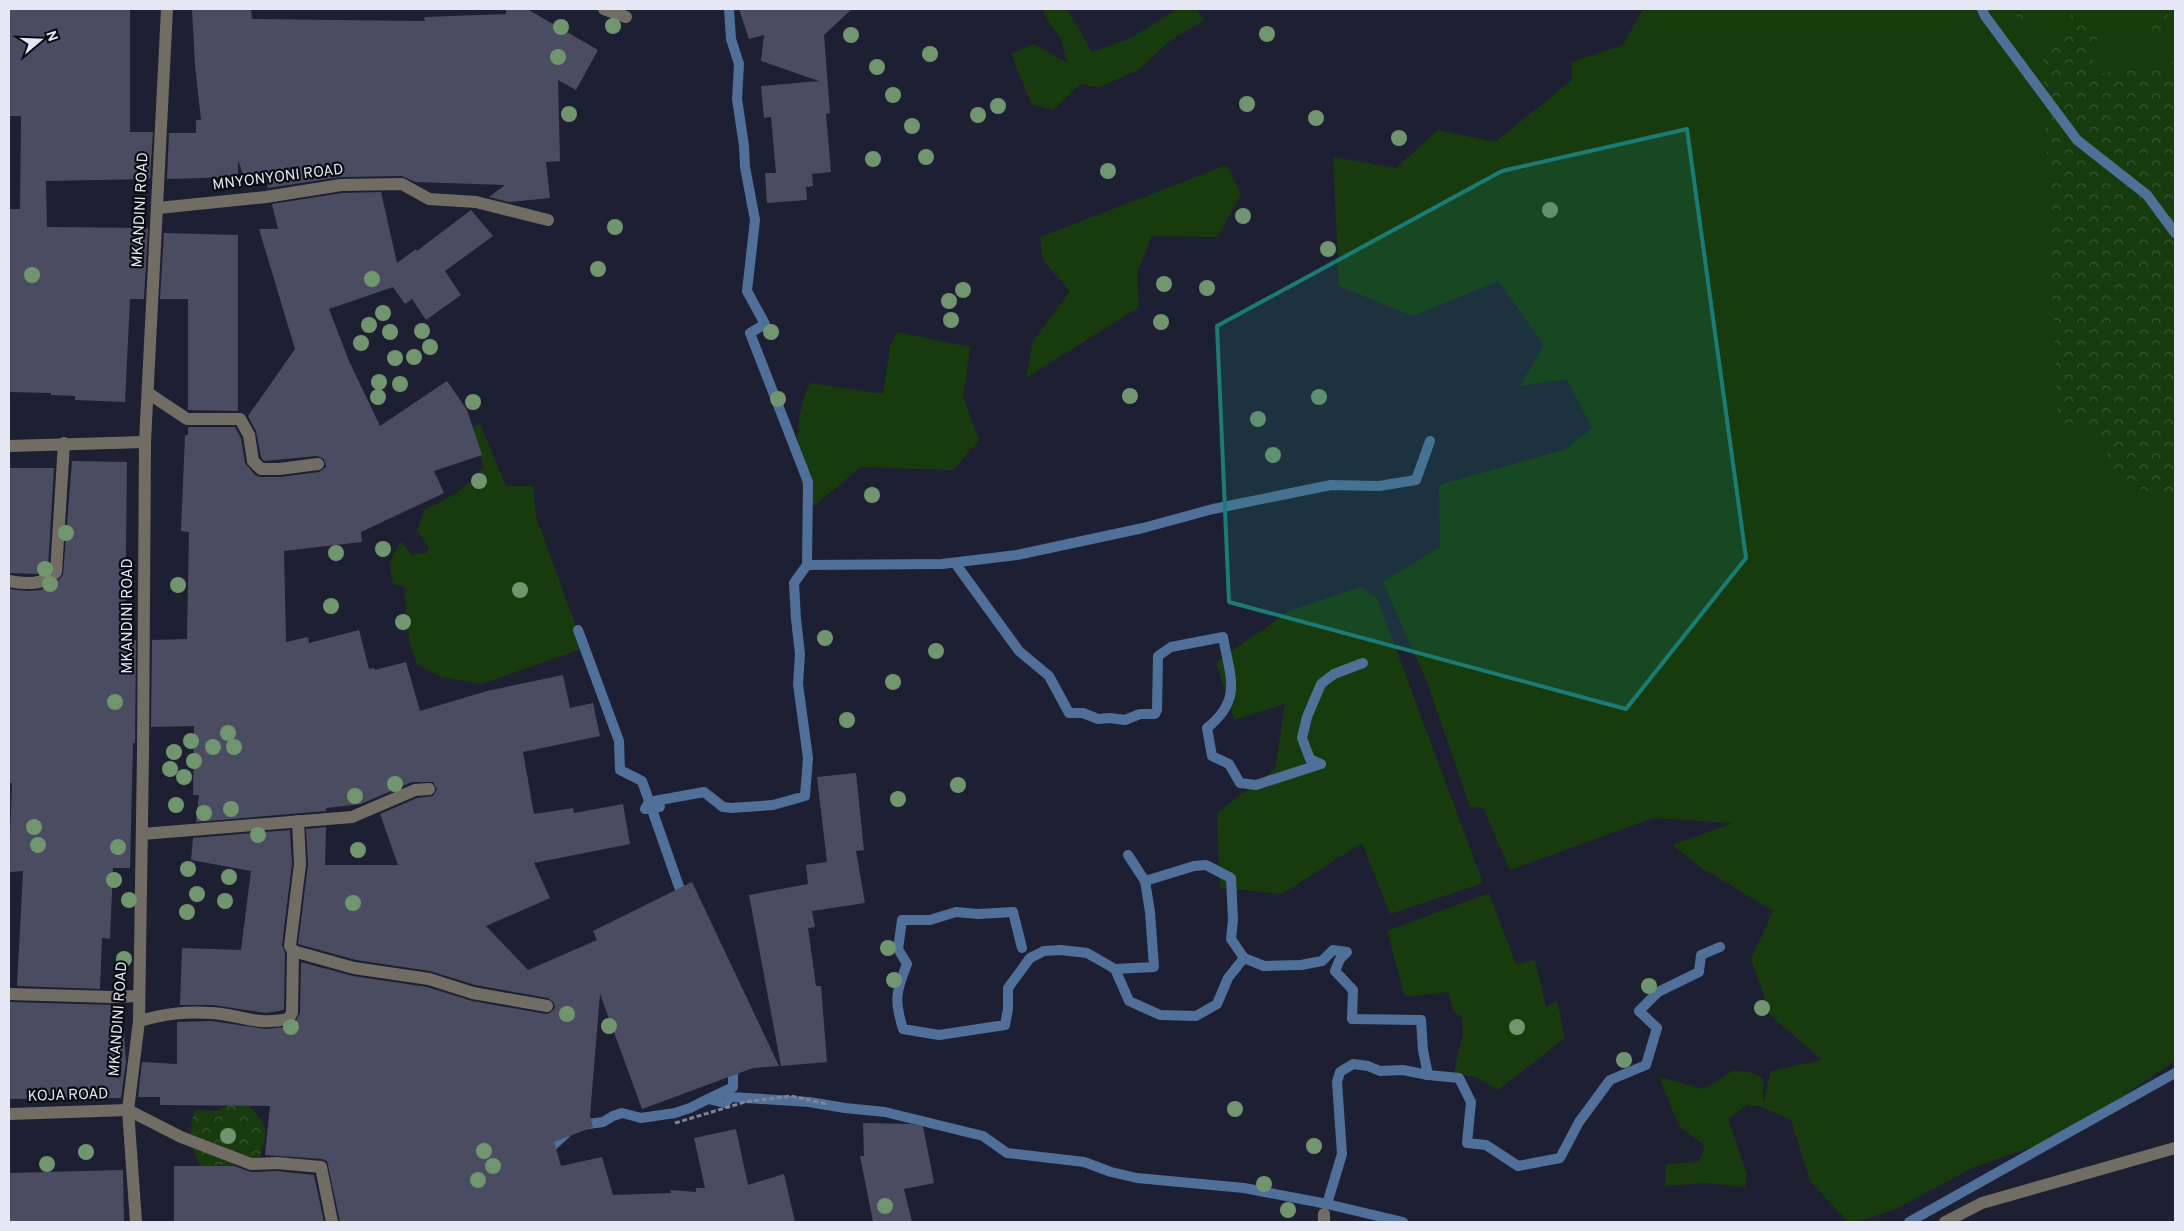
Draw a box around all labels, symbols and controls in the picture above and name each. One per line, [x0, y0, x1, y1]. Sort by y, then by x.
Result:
north arrow [15, 15, 65, 65]
text: N [41, 29, 61, 44]
street label: MKANDINI ROAD [128, 152, 154, 268]
street label: MNYONYONI ROAD [211, 161, 345, 195]
street label: MKANDINI ROAD [119, 558, 138, 674]
street label: MKANDINI ROAD [106, 961, 132, 1077]
street label: KOJA ROAD [27, 1085, 109, 1107]

